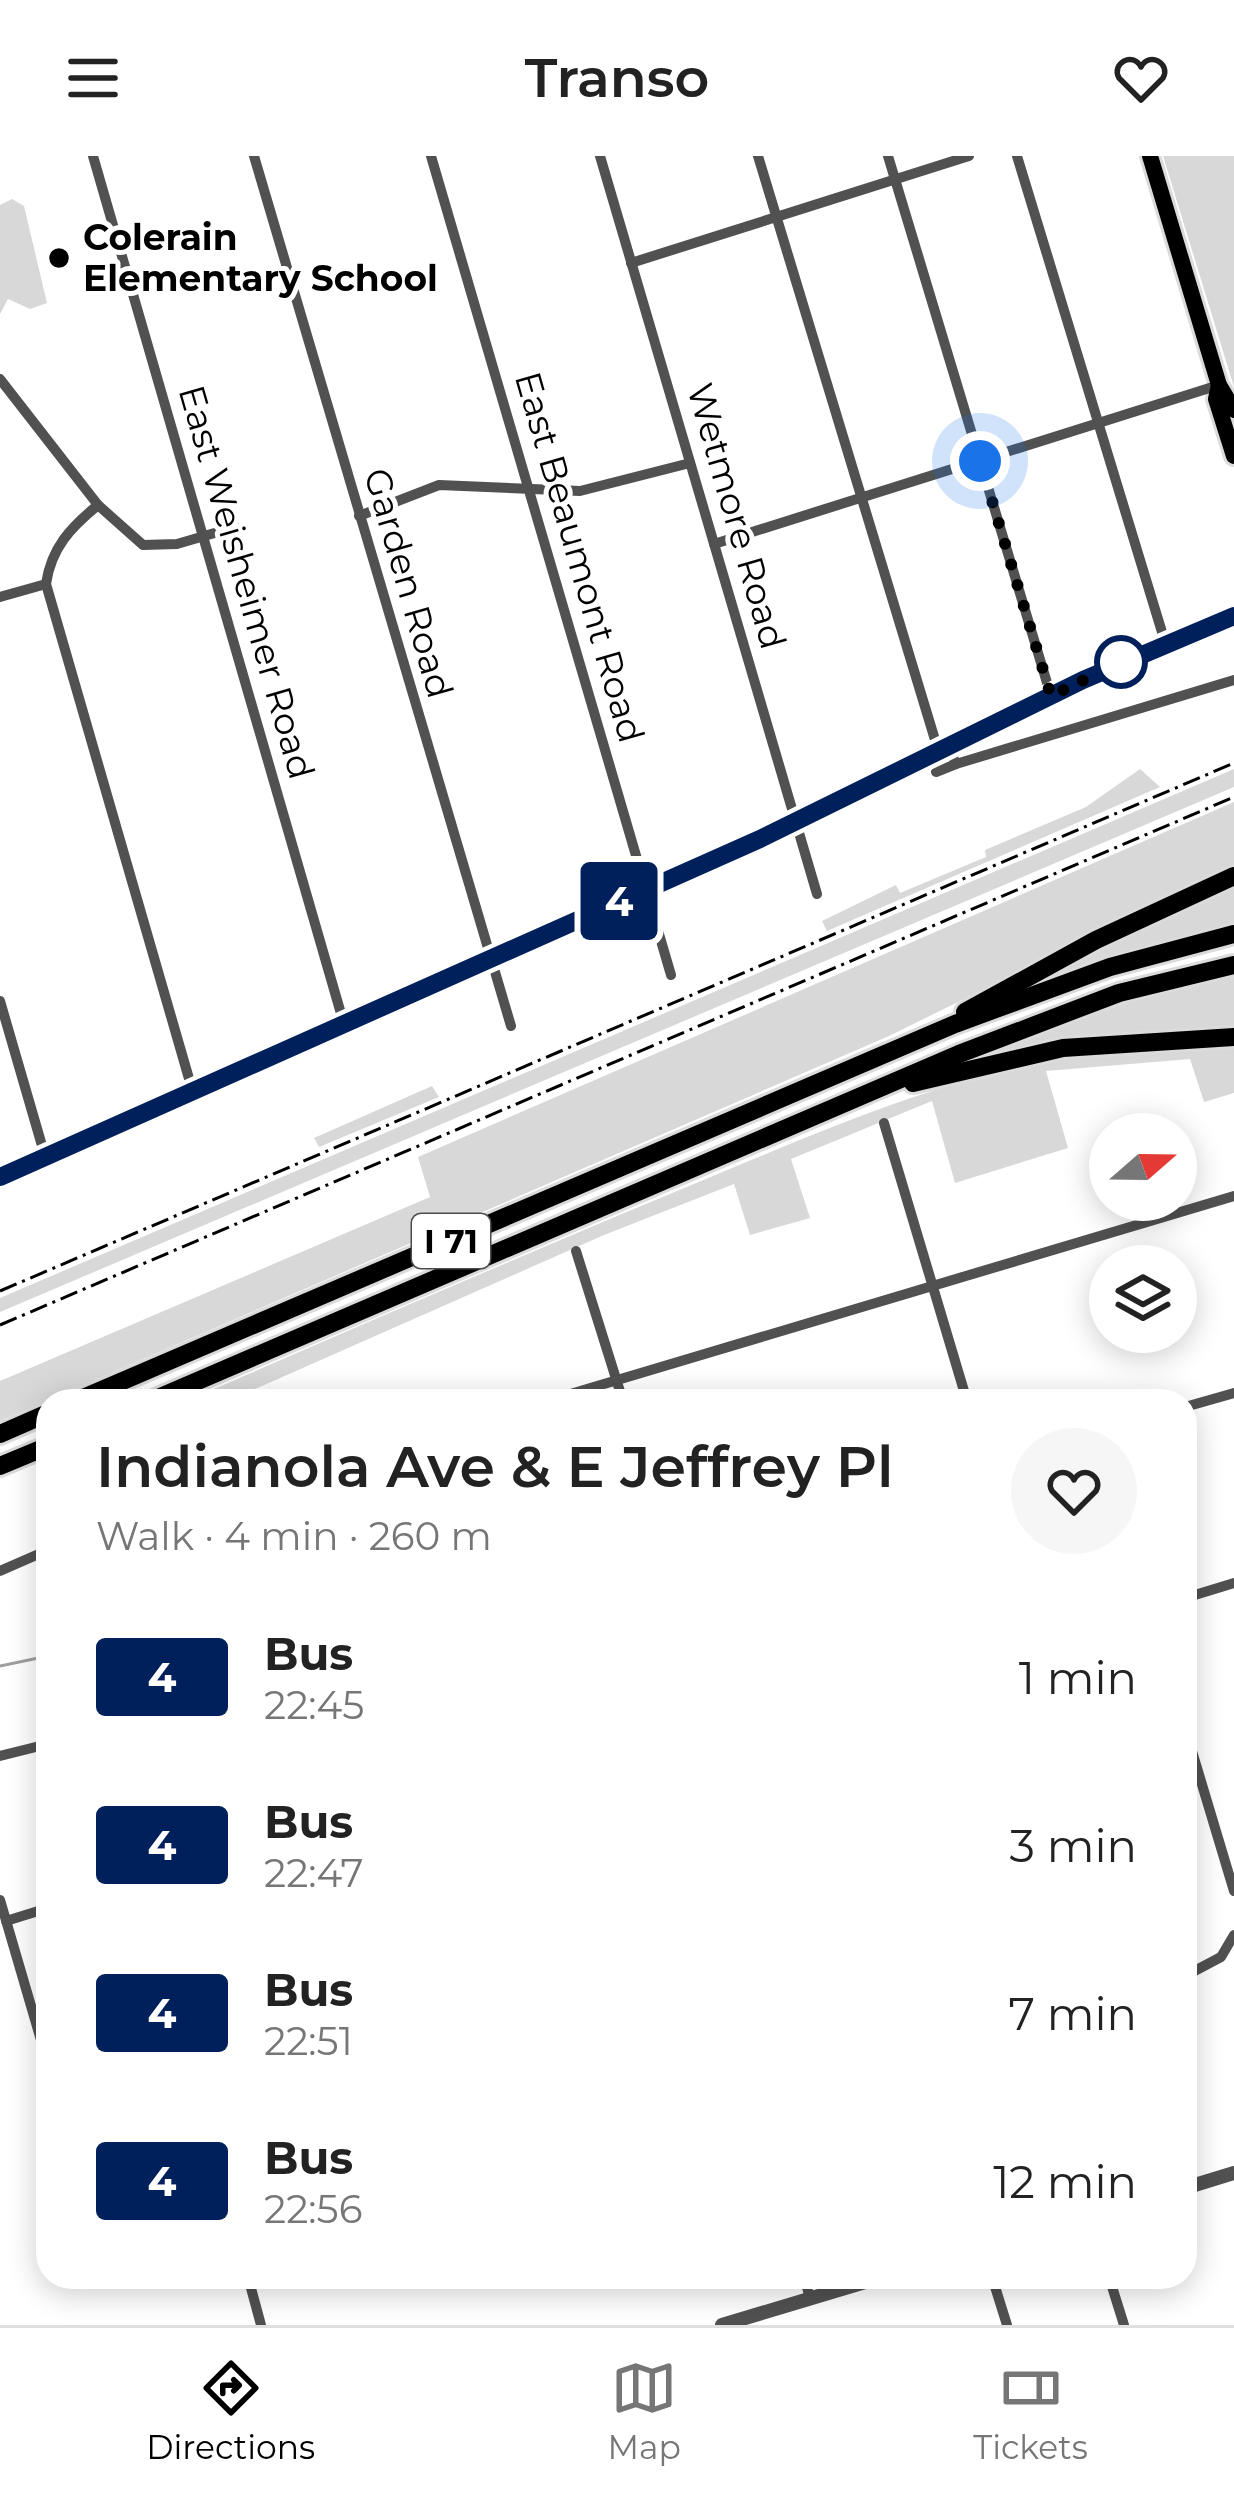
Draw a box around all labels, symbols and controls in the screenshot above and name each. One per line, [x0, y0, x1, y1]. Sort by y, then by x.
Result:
icon: menu [60, 45, 126, 111]
text: Transo [525, 45, 709, 111]
icon: heart [1108, 45, 1174, 111]
place label: Colerain Elementary School [83, 215, 438, 300]
marker: Colerain Elementary School [46, 245, 72, 271]
street label: East Beaumont Road [506, 367, 654, 747]
street label: Wetmore Road [678, 378, 796, 654]
street label: East Weisheimer Road [170, 380, 324, 784]
your location [950, 431, 1010, 491]
street label: Garden Road [355, 463, 463, 703]
unlabelled marker [1096, 637, 1146, 687]
line badge: 4 [580, 862, 658, 940]
text: 4 [605, 875, 633, 927]
north arrow [1089, 1113, 1197, 1221]
map controls [1089, 1113, 1197, 1353]
road number: I 71 [412, 1214, 490, 1268]
button: layers [1089, 1245, 1197, 1353]
button: heart [1011, 1428, 1137, 1554]
text: Indianola Ave & E Jeffrey Pl [96, 1432, 894, 1501]
text: Walk · 4 min · 260 m [96, 1512, 492, 1560]
text: Bus [264, 1626, 353, 1681]
text: 1 min [1019, 1650, 1137, 1705]
text: 4 [148, 1651, 176, 1703]
text: 22:45 [264, 1681, 364, 1729]
text: Bus [264, 1794, 353, 1849]
text: 3 min [1010, 1818, 1137, 1873]
text: 4 [148, 1819, 176, 1871]
text: 22:47 [264, 1849, 363, 1897]
text: Bus [264, 1962, 353, 2017]
text: 7 min [1008, 1986, 1137, 2041]
text: 4 [148, 1987, 176, 2039]
text: 22:51 [264, 2017, 353, 2065]
text: Bus [264, 2130, 353, 2185]
text: 12 min [993, 2154, 1137, 2209]
text: 4 [148, 2155, 176, 2207]
text: 22:56 [264, 2185, 362, 2233]
tab: Directions [146, 2355, 315, 2467]
tab: Map [608, 2355, 681, 2467]
tab: Tickets [973, 2355, 1088, 2467]

